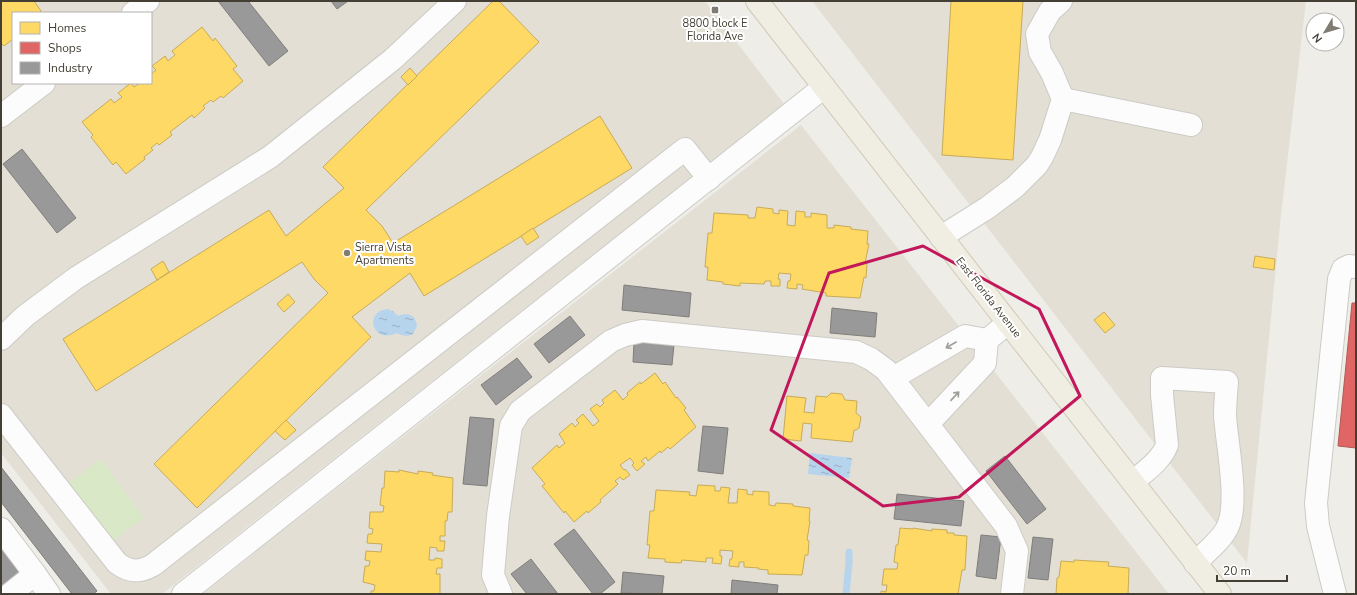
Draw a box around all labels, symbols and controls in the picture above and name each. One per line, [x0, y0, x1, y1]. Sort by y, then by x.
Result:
marker: 8800 block E Florida Ave [710, 5, 720, 15]
legend [12, 12, 152, 84]
north arrow [1305, 12, 1345, 52]
place label: 8800 block E Florida Ave [683, 16, 747, 44]
text: Homes [48, 20, 86, 36]
text: N [1309, 30, 1326, 46]
text: Shops [48, 40, 82, 56]
text: Industry [48, 60, 93, 76]
place label: Sierra Vista Apartments [355, 240, 414, 268]
marker: Sierra Vista Apartments [342, 248, 352, 258]
street label: East Florida Avenue [952, 254, 1025, 341]
one-way arrow [945, 341, 957, 349]
one-way arrow [950, 391, 959, 401]
scale bar [1217, 557, 1287, 583]
text: 20 m [1223, 563, 1251, 579]

